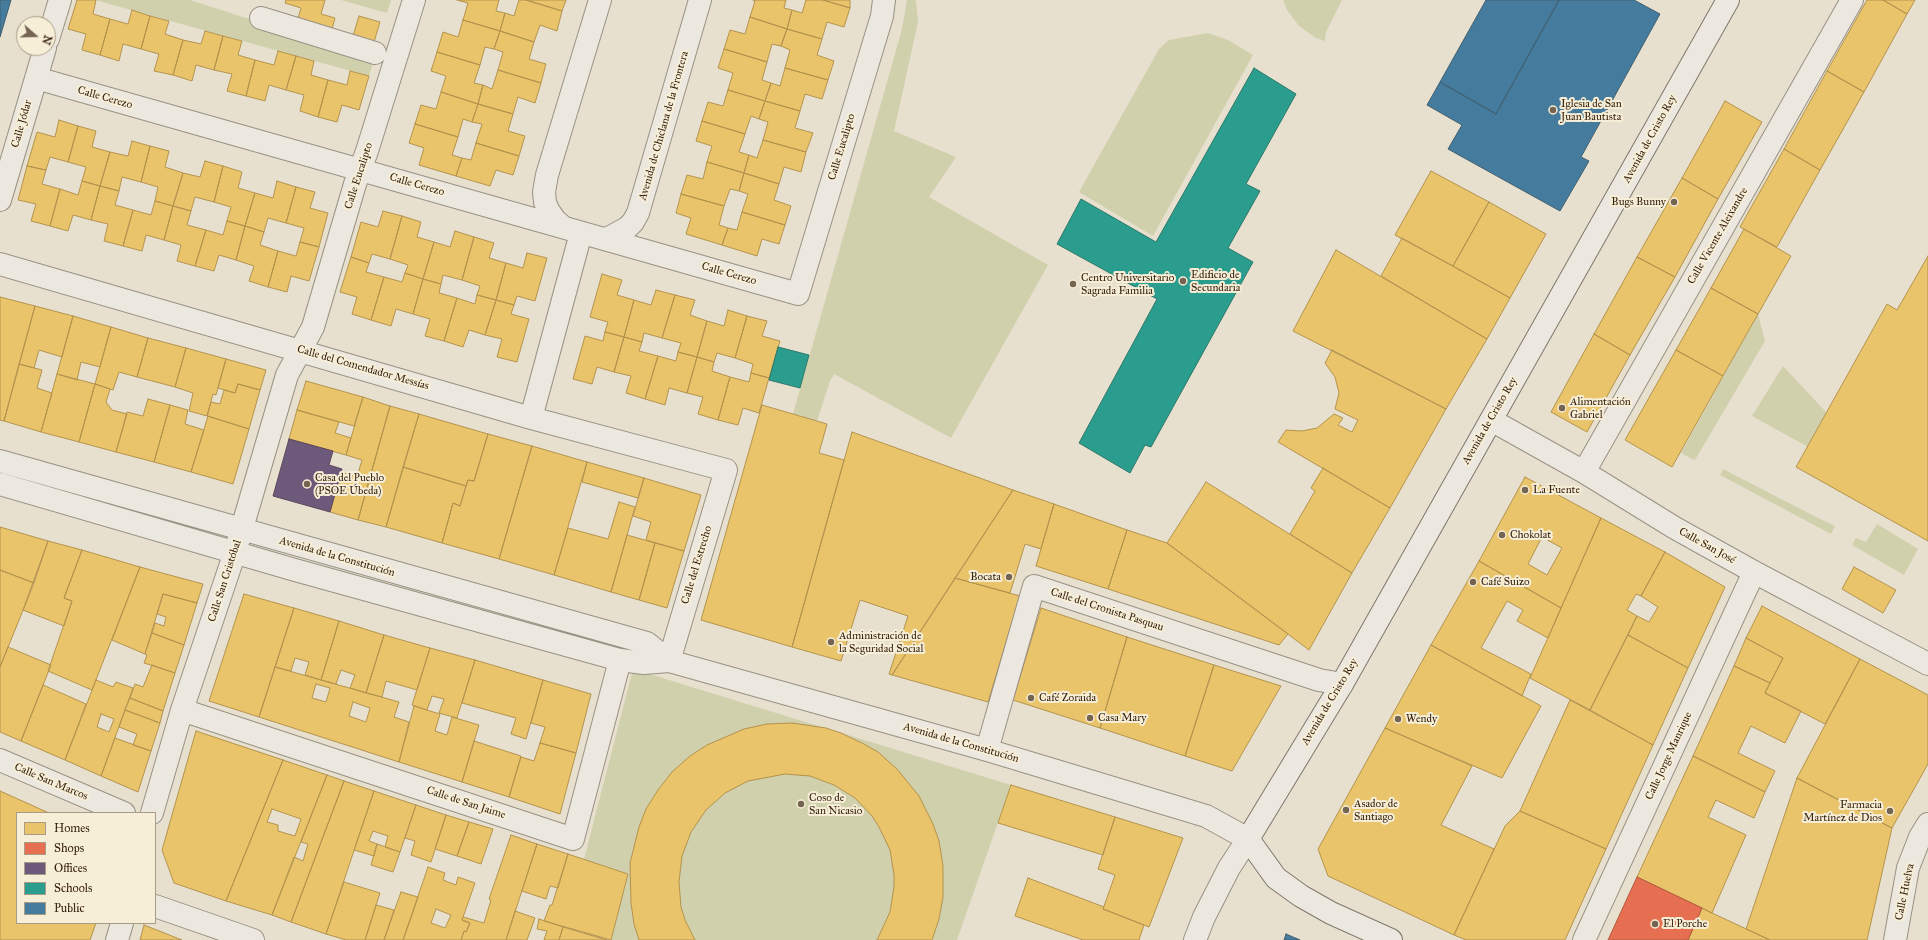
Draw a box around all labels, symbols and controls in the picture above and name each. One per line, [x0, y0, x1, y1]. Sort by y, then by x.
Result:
north arrow [16, 16, 56, 56]
text: N [39, 33, 55, 47]
street label: Avenida de Chiclana de la Frontera [636, 50, 692, 202]
street label: Calle Cerezo [76, 84, 134, 112]
street label: Avenida de Cristo Rey [1620, 93, 1680, 185]
place label: Iglesia de San Juan Bautista [1561, 97, 1622, 123]
street label: Calle Jódar [9, 99, 35, 149]
marker: Iglesia de San Juan Bautista [1548, 105, 1558, 115]
street label: Calle Eucalipto [826, 112, 858, 182]
street label: Calle Eucalipto [342, 141, 376, 211]
street label: Calle Cerezo [388, 171, 446, 199]
street label: Calle Vicente Aleixandre [1685, 185, 1751, 287]
place label: Bugs Bunny [1611, 195, 1666, 209]
marker: Bugs Bunny [1669, 197, 1679, 207]
street label: Calle Cerezo [700, 260, 758, 288]
place label: Edificio de Secundaria [1191, 268, 1240, 294]
place label: Centro Universitario Sagrada Familia [1081, 271, 1174, 297]
marker: Edificio de Secundaria [1178, 276, 1188, 286]
marker: Centro Universitario Sagrada Familia [1068, 279, 1078, 289]
street label: Calle del Comendador Messías [296, 343, 430, 393]
street label: Avenida de Cristo Rey [1460, 375, 1520, 467]
place label: Alimentación Gabriel [1570, 395, 1631, 421]
marker: Alimentación Gabriel [1557, 403, 1567, 413]
place label: Casa del Pueblo (PSOE Úbeda) [315, 471, 384, 497]
marker: Casa del Pueblo (PSOE Úbeda) [302, 479, 312, 489]
place label: La Fuente [1533, 483, 1580, 497]
marker: La Fuente [1520, 485, 1530, 495]
street label: Calle del Estrecho [679, 524, 715, 606]
street label: Calle San José [1676, 525, 1738, 567]
place label: Chokolat [1510, 528, 1551, 542]
marker: Chokolat [1497, 530, 1507, 540]
street label: Avenida de la Constitución [278, 534, 396, 580]
street label: Calle San Cristóbal [206, 538, 244, 624]
place label: Bocata [970, 570, 1001, 584]
marker: Bocata [1004, 572, 1014, 582]
place label: Café Suizo [1481, 575, 1530, 589]
marker: Café Suizo [1468, 577, 1478, 587]
street label: Calle del Cronista Pasquau [1049, 586, 1165, 634]
place label: Administración de la Seguridad Social [839, 629, 923, 655]
marker: Administración de la Seguridad Social [826, 637, 836, 647]
street label: Avenida de Cristo Rey [1299, 656, 1361, 748]
place label: Café Zoraida [1039, 691, 1096, 705]
marker: Café Zoraida [1026, 693, 1036, 703]
street label: Calle Jorge Manrique [1643, 710, 1695, 802]
place label: Casa Mary [1098, 711, 1146, 725]
place label: Wendy [1406, 712, 1437, 726]
marker: Casa Mary [1085, 713, 1095, 723]
marker: Wendy [1393, 714, 1403, 724]
street label: Avenida de la Constitución [902, 720, 1020, 766]
street label: Calle San Marcos [12, 761, 90, 803]
street label: Calle de San Jaime [425, 784, 507, 822]
place label: Coso de San Nicasio [809, 791, 862, 817]
place label: Asador de Santiago [1354, 797, 1398, 823]
place label: Farmacia Martínez de Dios [1803, 798, 1882, 824]
marker: Coso de San Nicasio [796, 799, 806, 809]
marker: Asador de Santiago [1341, 805, 1351, 815]
marker: Farmacia Martínez de Dios [1885, 806, 1895, 816]
legend [16, 812, 156, 924]
text: Homes [54, 821, 90, 835]
text: Shops [54, 841, 84, 855]
text: Offices [54, 861, 87, 875]
street label: Calle Huelva [1893, 862, 1917, 922]
text: Schools [54, 881, 92, 895]
text: Public [54, 901, 85, 915]
place label: El Porche [1663, 917, 1707, 931]
marker: El Porche [1650, 919, 1660, 929]

